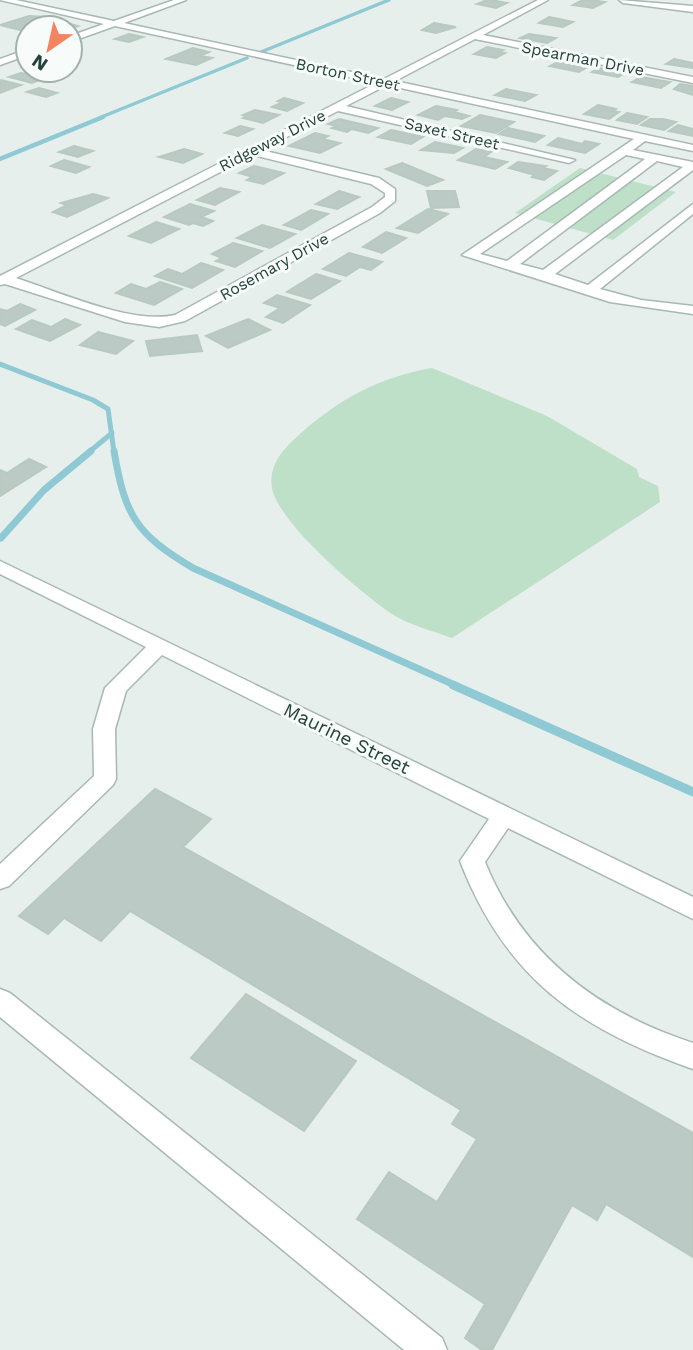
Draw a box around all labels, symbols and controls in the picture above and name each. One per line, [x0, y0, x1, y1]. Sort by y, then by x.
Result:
north arrow [14, 14, 84, 84]
street label: Spearman Drive [520, 37, 646, 80]
text: N [28, 49, 52, 76]
street label: Borton Street [294, 54, 402, 95]
street label: Ridgeway Drive [216, 105, 329, 176]
street label: Saxet Street [403, 113, 501, 154]
street label: Rosemary Drive [216, 229, 332, 304]
street label: Maurine Street [280, 698, 414, 779]

